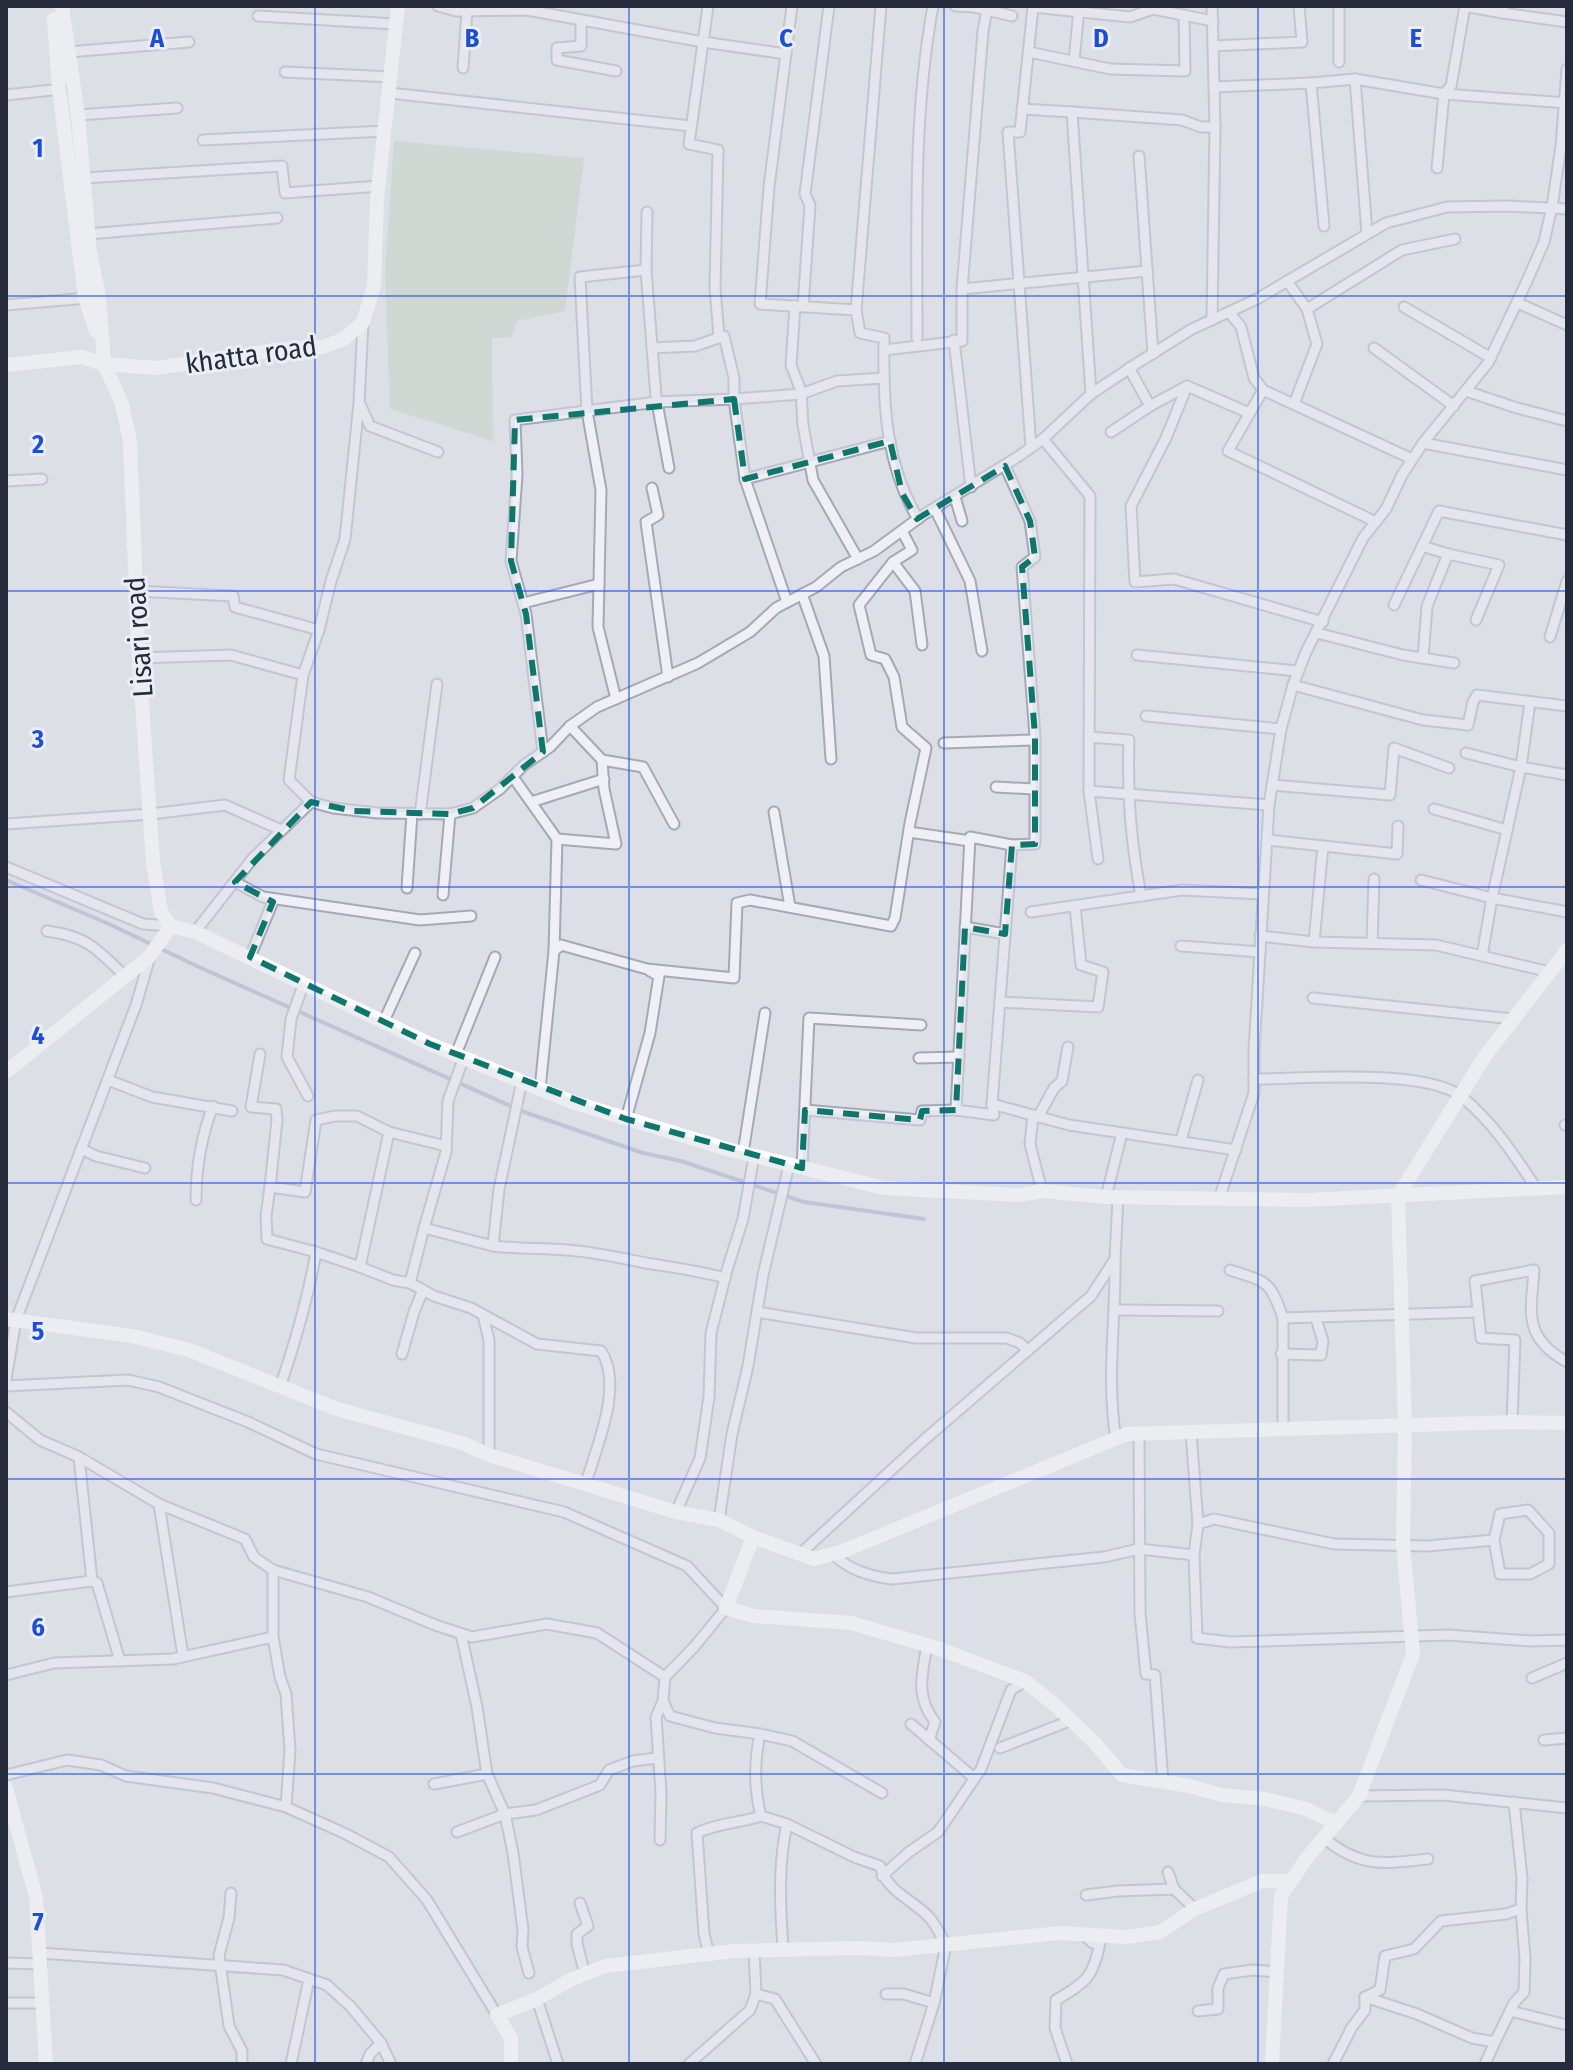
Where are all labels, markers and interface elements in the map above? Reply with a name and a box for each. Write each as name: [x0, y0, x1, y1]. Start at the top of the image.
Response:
text: A: [149, 23, 165, 54]
text: B: [465, 23, 480, 54]
text: C: [779, 23, 793, 54]
text: D: [1093, 23, 1109, 54]
text: E: [1410, 23, 1422, 54]
text: 1: [33, 133, 44, 164]
street label: khatta road: [183, 329, 319, 381]
text: 2: [31, 429, 44, 460]
street label: Lisari road: [118, 576, 160, 698]
text: 3: [31, 724, 44, 755]
text: 4: [31, 1020, 45, 1051]
text: 5: [32, 1316, 45, 1347]
text: 6: [31, 1612, 45, 1643]
text: 7: [32, 1907, 44, 1938]

